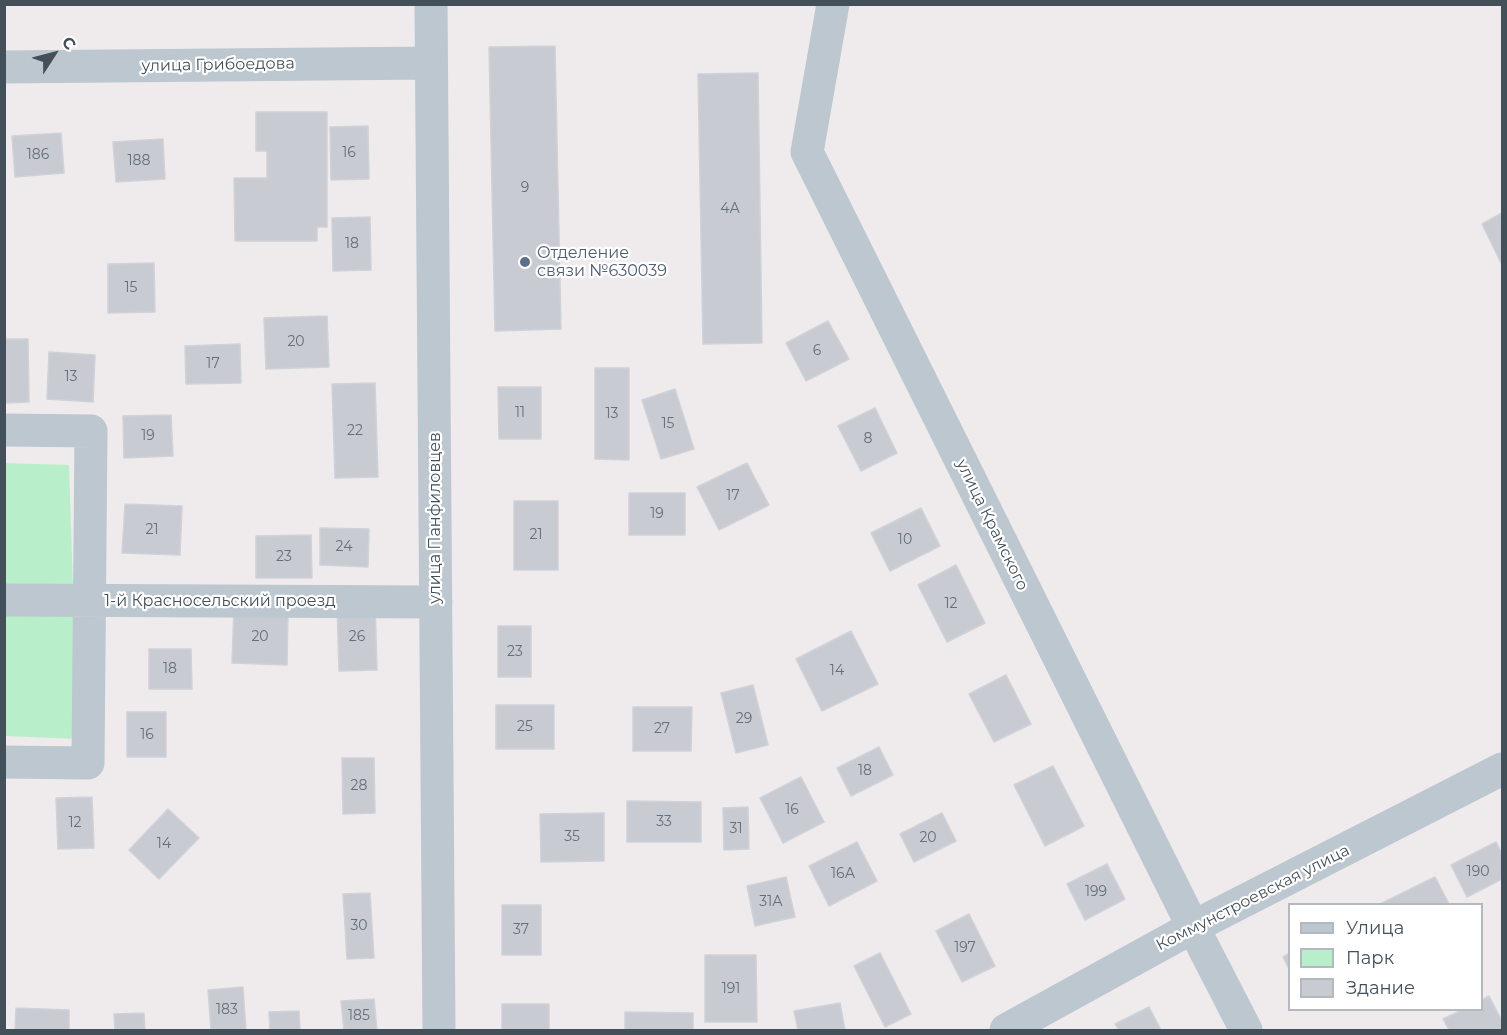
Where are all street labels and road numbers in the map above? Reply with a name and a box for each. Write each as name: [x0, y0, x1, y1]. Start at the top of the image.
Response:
street label: улица Грибоедова: [141, 54, 295, 76]
street label: улица Панфиловцев: [425, 432, 445, 604]
street label: улица Крамского: [952, 456, 1032, 594]
street label: 1-й Красносельский проезд: [104, 591, 336, 611]
street label: Коммунстроевская улица: [1153, 841, 1353, 955]

